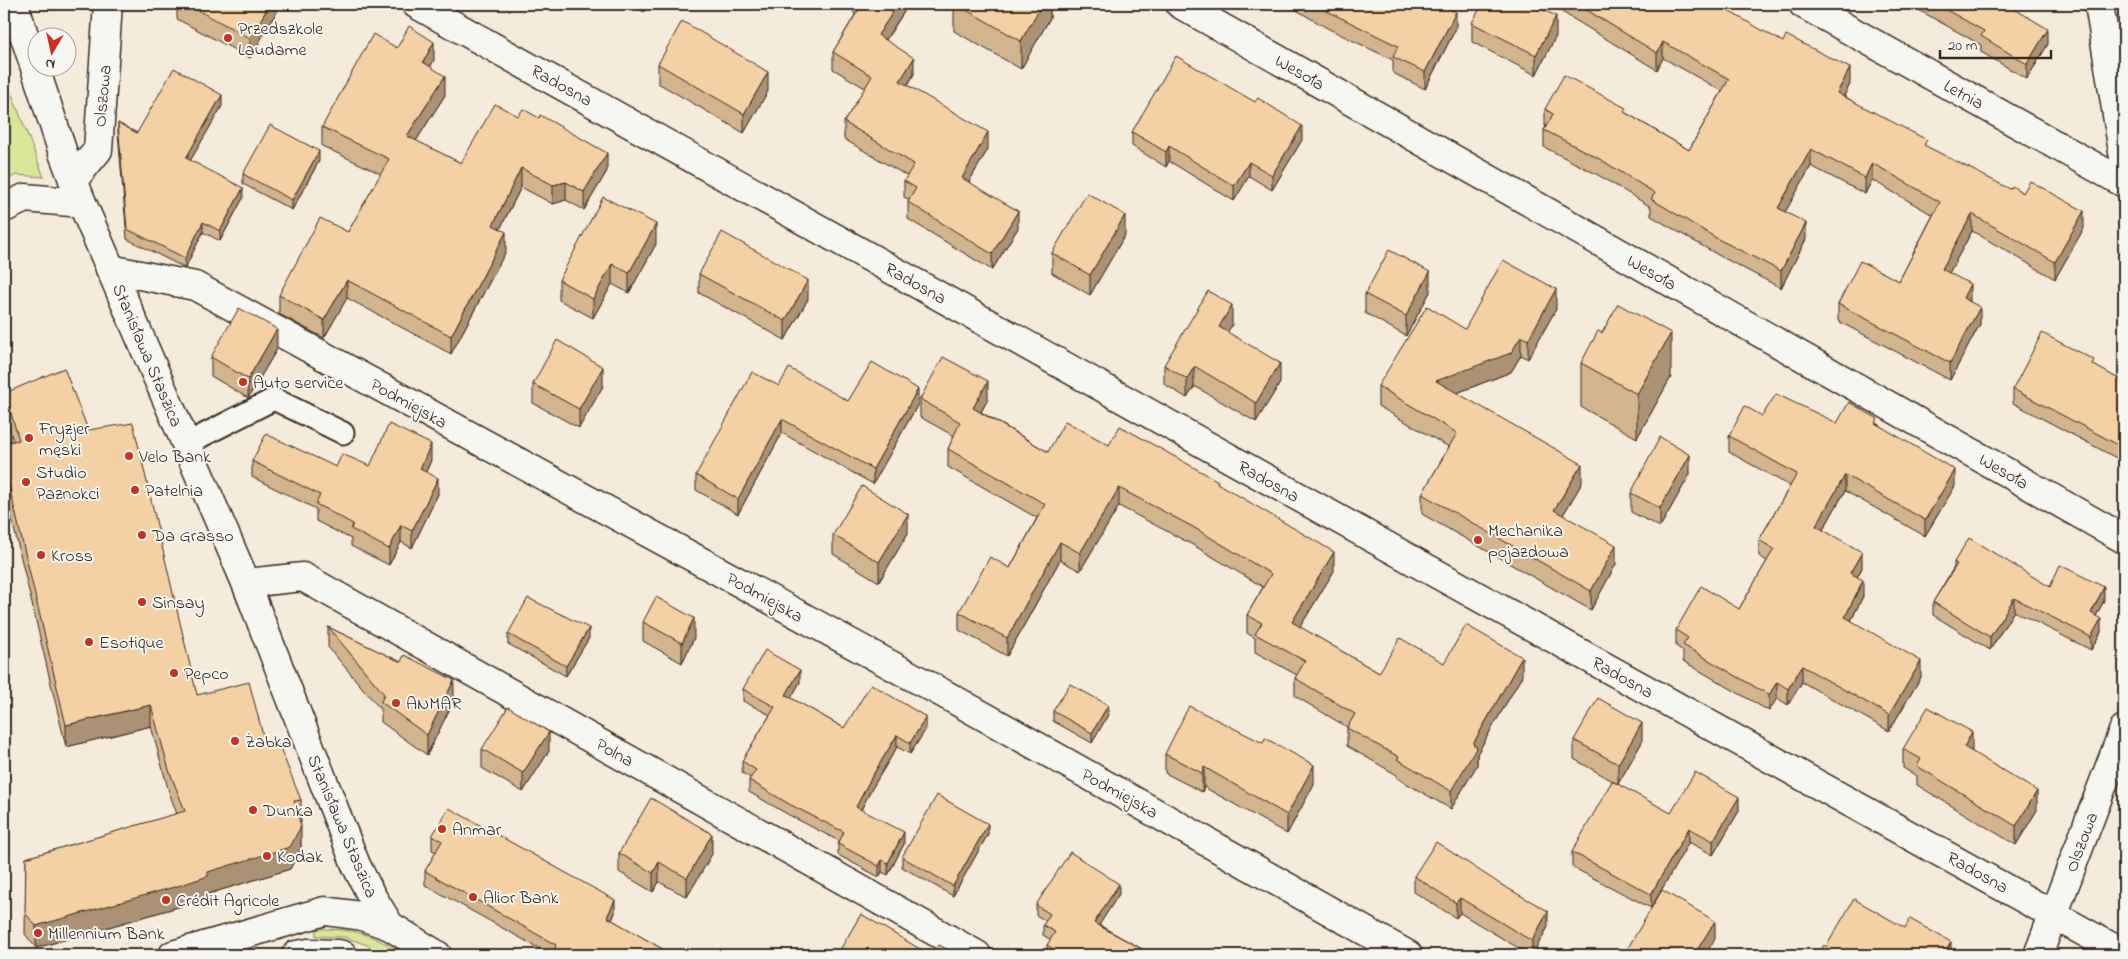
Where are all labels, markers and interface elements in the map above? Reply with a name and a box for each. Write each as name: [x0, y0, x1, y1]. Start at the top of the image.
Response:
place label: Przedszkole Laudame: [238, 17, 324, 64]
north arrow: [28, 28, 78, 78]
scale bar: [1940, 28, 2052, 60]
marker: Przedszkole Laudame: [222, 32, 234, 44]
text: 20 m: [1948, 35, 1978, 57]
street label: Wesoła: [1269, 49, 1329, 98]
text: N: [44, 52, 57, 74]
street label: Radosna: [525, 59, 597, 114]
street label: Olszowa: [88, 64, 120, 128]
street label: Letnia: [1938, 74, 1988, 117]
street label: Wesoła: [1621, 249, 1681, 298]
street label: Radosna: [879, 257, 951, 312]
street label: Stanisława Staszica: [104, 280, 188, 431]
place label: Auto service: [253, 371, 344, 397]
street label: Podmiejska: [365, 373, 451, 437]
marker: Auto service: [237, 376, 249, 388]
place label: Fryzjer męski: [38, 417, 90, 464]
marker: Fryzjer męski: [23, 432, 35, 444]
place label: Velo Bank: [138, 445, 211, 471]
street label: Wesoła: [1973, 448, 2033, 497]
marker: Velo Bank: [123, 450, 135, 462]
street label: Radosna: [1232, 455, 1304, 510]
place label: Studio Paznokci: [36, 461, 99, 508]
marker: Studio Paznokci: [20, 476, 32, 488]
place label: Patelnia: [145, 479, 203, 505]
marker: Patelnia: [129, 484, 141, 496]
place label: Mechanika pojazdowa: [1488, 519, 1569, 566]
place label: Da Grasso: [151, 524, 234, 550]
marker: Da Grasso: [136, 529, 148, 541]
marker: Mechanika pojazdowa: [1472, 534, 1484, 546]
place label: Kross: [51, 544, 93, 570]
marker: Kross: [35, 549, 47, 561]
street label: Podmiejska: [721, 567, 807, 631]
place label: Sinsay: [152, 591, 205, 617]
marker: Sinsay: [136, 596, 148, 608]
place label: Esotique: [99, 631, 164, 657]
marker: Esotique: [83, 636, 95, 648]
street label: Radosna: [1586, 651, 1658, 706]
place label: Pepco: [184, 662, 229, 688]
marker: Pepco: [168, 667, 180, 679]
place label: ANMAR: [406, 692, 461, 718]
marker: ANMAR: [390, 697, 402, 709]
place label: Żabka: [245, 730, 292, 756]
street label: Polna: [590, 733, 638, 775]
marker: Żabka: [229, 735, 241, 747]
street label: Stanisława Staszica: [299, 751, 383, 902]
street label: Podmiejska: [1076, 763, 1162, 827]
place label: Dunka: [262, 799, 313, 825]
marker: Dunka: [247, 804, 259, 816]
street label: Olszowa: [2060, 809, 2106, 877]
place label: Anmar: [452, 818, 502, 844]
marker: Anmar: [436, 823, 448, 835]
place label: Kodak: [277, 845, 323, 871]
street label: Radosna: [1941, 846, 2013, 901]
marker: Kodak: [261, 850, 273, 862]
place label: Alior Bank: [483, 886, 558, 912]
place label: Crédit Agricole: [176, 889, 280, 916]
marker: Alior Bank: [467, 891, 479, 903]
marker: Crédit Agricole: [160, 894, 172, 906]
place label: Millennium Bank: [48, 922, 165, 948]
marker: Millennium Bank: [32, 927, 44, 939]

